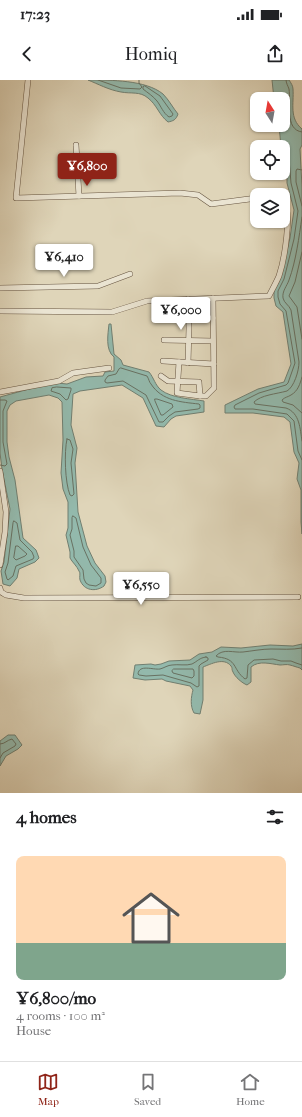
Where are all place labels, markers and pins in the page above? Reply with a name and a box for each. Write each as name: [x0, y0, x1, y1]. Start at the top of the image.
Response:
pin: ¥6,800: [54, 153, 120, 187]
pin: ¥6,410: [31, 244, 97, 278]
pin: ¥6,000: [148, 297, 214, 331]
pin: ¥6,550: [108, 572, 174, 606]

